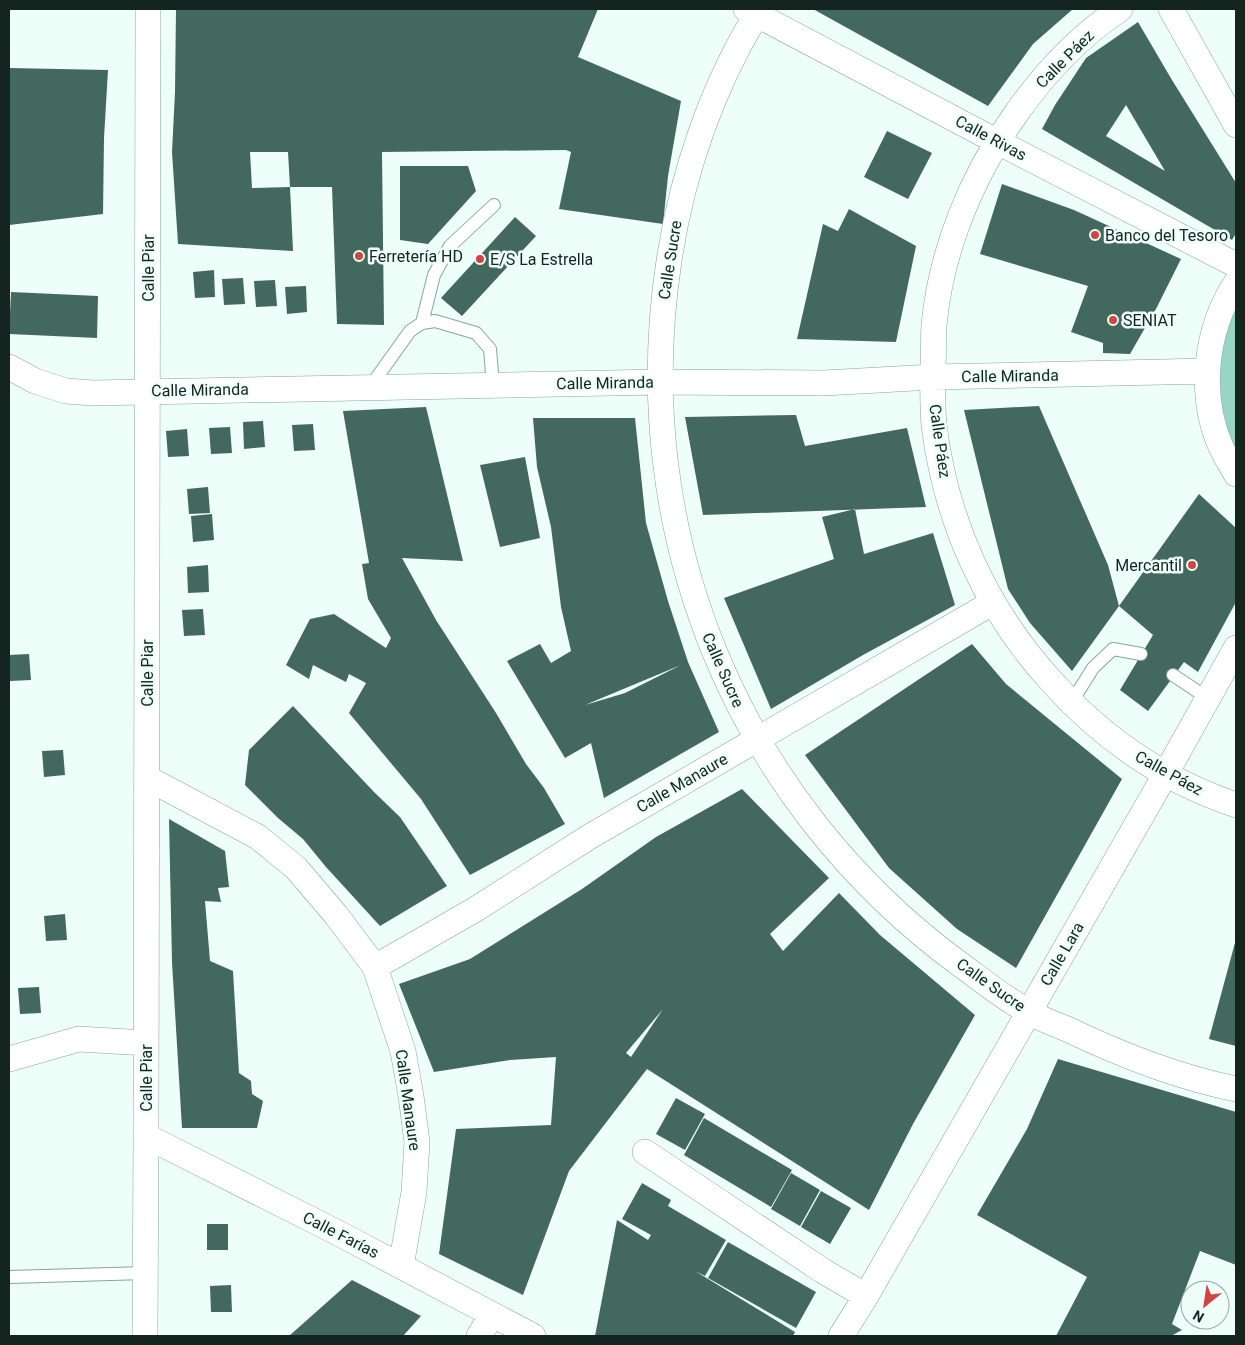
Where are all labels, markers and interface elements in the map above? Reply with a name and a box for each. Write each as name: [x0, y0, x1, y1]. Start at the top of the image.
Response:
street label: Calle Páez: [1032, 26, 1098, 92]
street label: Calle Rivas: [952, 111, 1030, 165]
street label: Calle Sucre: [654, 219, 686, 301]
place label: Banco del Tesoro: [1105, 226, 1228, 245]
marker: Banco del Tesoro: [1089, 229, 1101, 241]
street label: Calle Piar: [139, 234, 158, 302]
place label: Ferretería HD: [369, 247, 463, 266]
marker: Ferretería HD: [353, 250, 365, 262]
place label: E/S La Estrella: [490, 250, 593, 269]
marker: E/S La Estrella: [474, 253, 486, 265]
place label: SENIAT: [1123, 311, 1177, 330]
marker: SENIAT: [1107, 314, 1119, 326]
street label: Calle Miranda: [961, 366, 1059, 386]
street label: Calle Miranda: [556, 373, 654, 393]
street label: Calle Miranda: [151, 380, 249, 400]
street label: Calle Páez: [925, 403, 955, 479]
place label: Mercantil: [1115, 556, 1182, 575]
marker: Mercantil: [1186, 559, 1198, 571]
street label: Calle Sucre: [698, 630, 748, 710]
street label: Calle Piar: [138, 639, 157, 707]
street label: Calle Páez: [1132, 747, 1206, 799]
street label: Calle Manaure: [633, 749, 731, 817]
street label: Calle Lara: [1036, 919, 1088, 989]
street label: Calle Sucre: [953, 954, 1029, 1016]
street label: Calle Piar: [137, 1044, 156, 1112]
street label: Calle Manaure: [391, 1048, 425, 1152]
street label: Calle Farías: [300, 1208, 382, 1262]
north arrow: [1180, 1280, 1230, 1330]
text: N: [1190, 1307, 1207, 1326]

